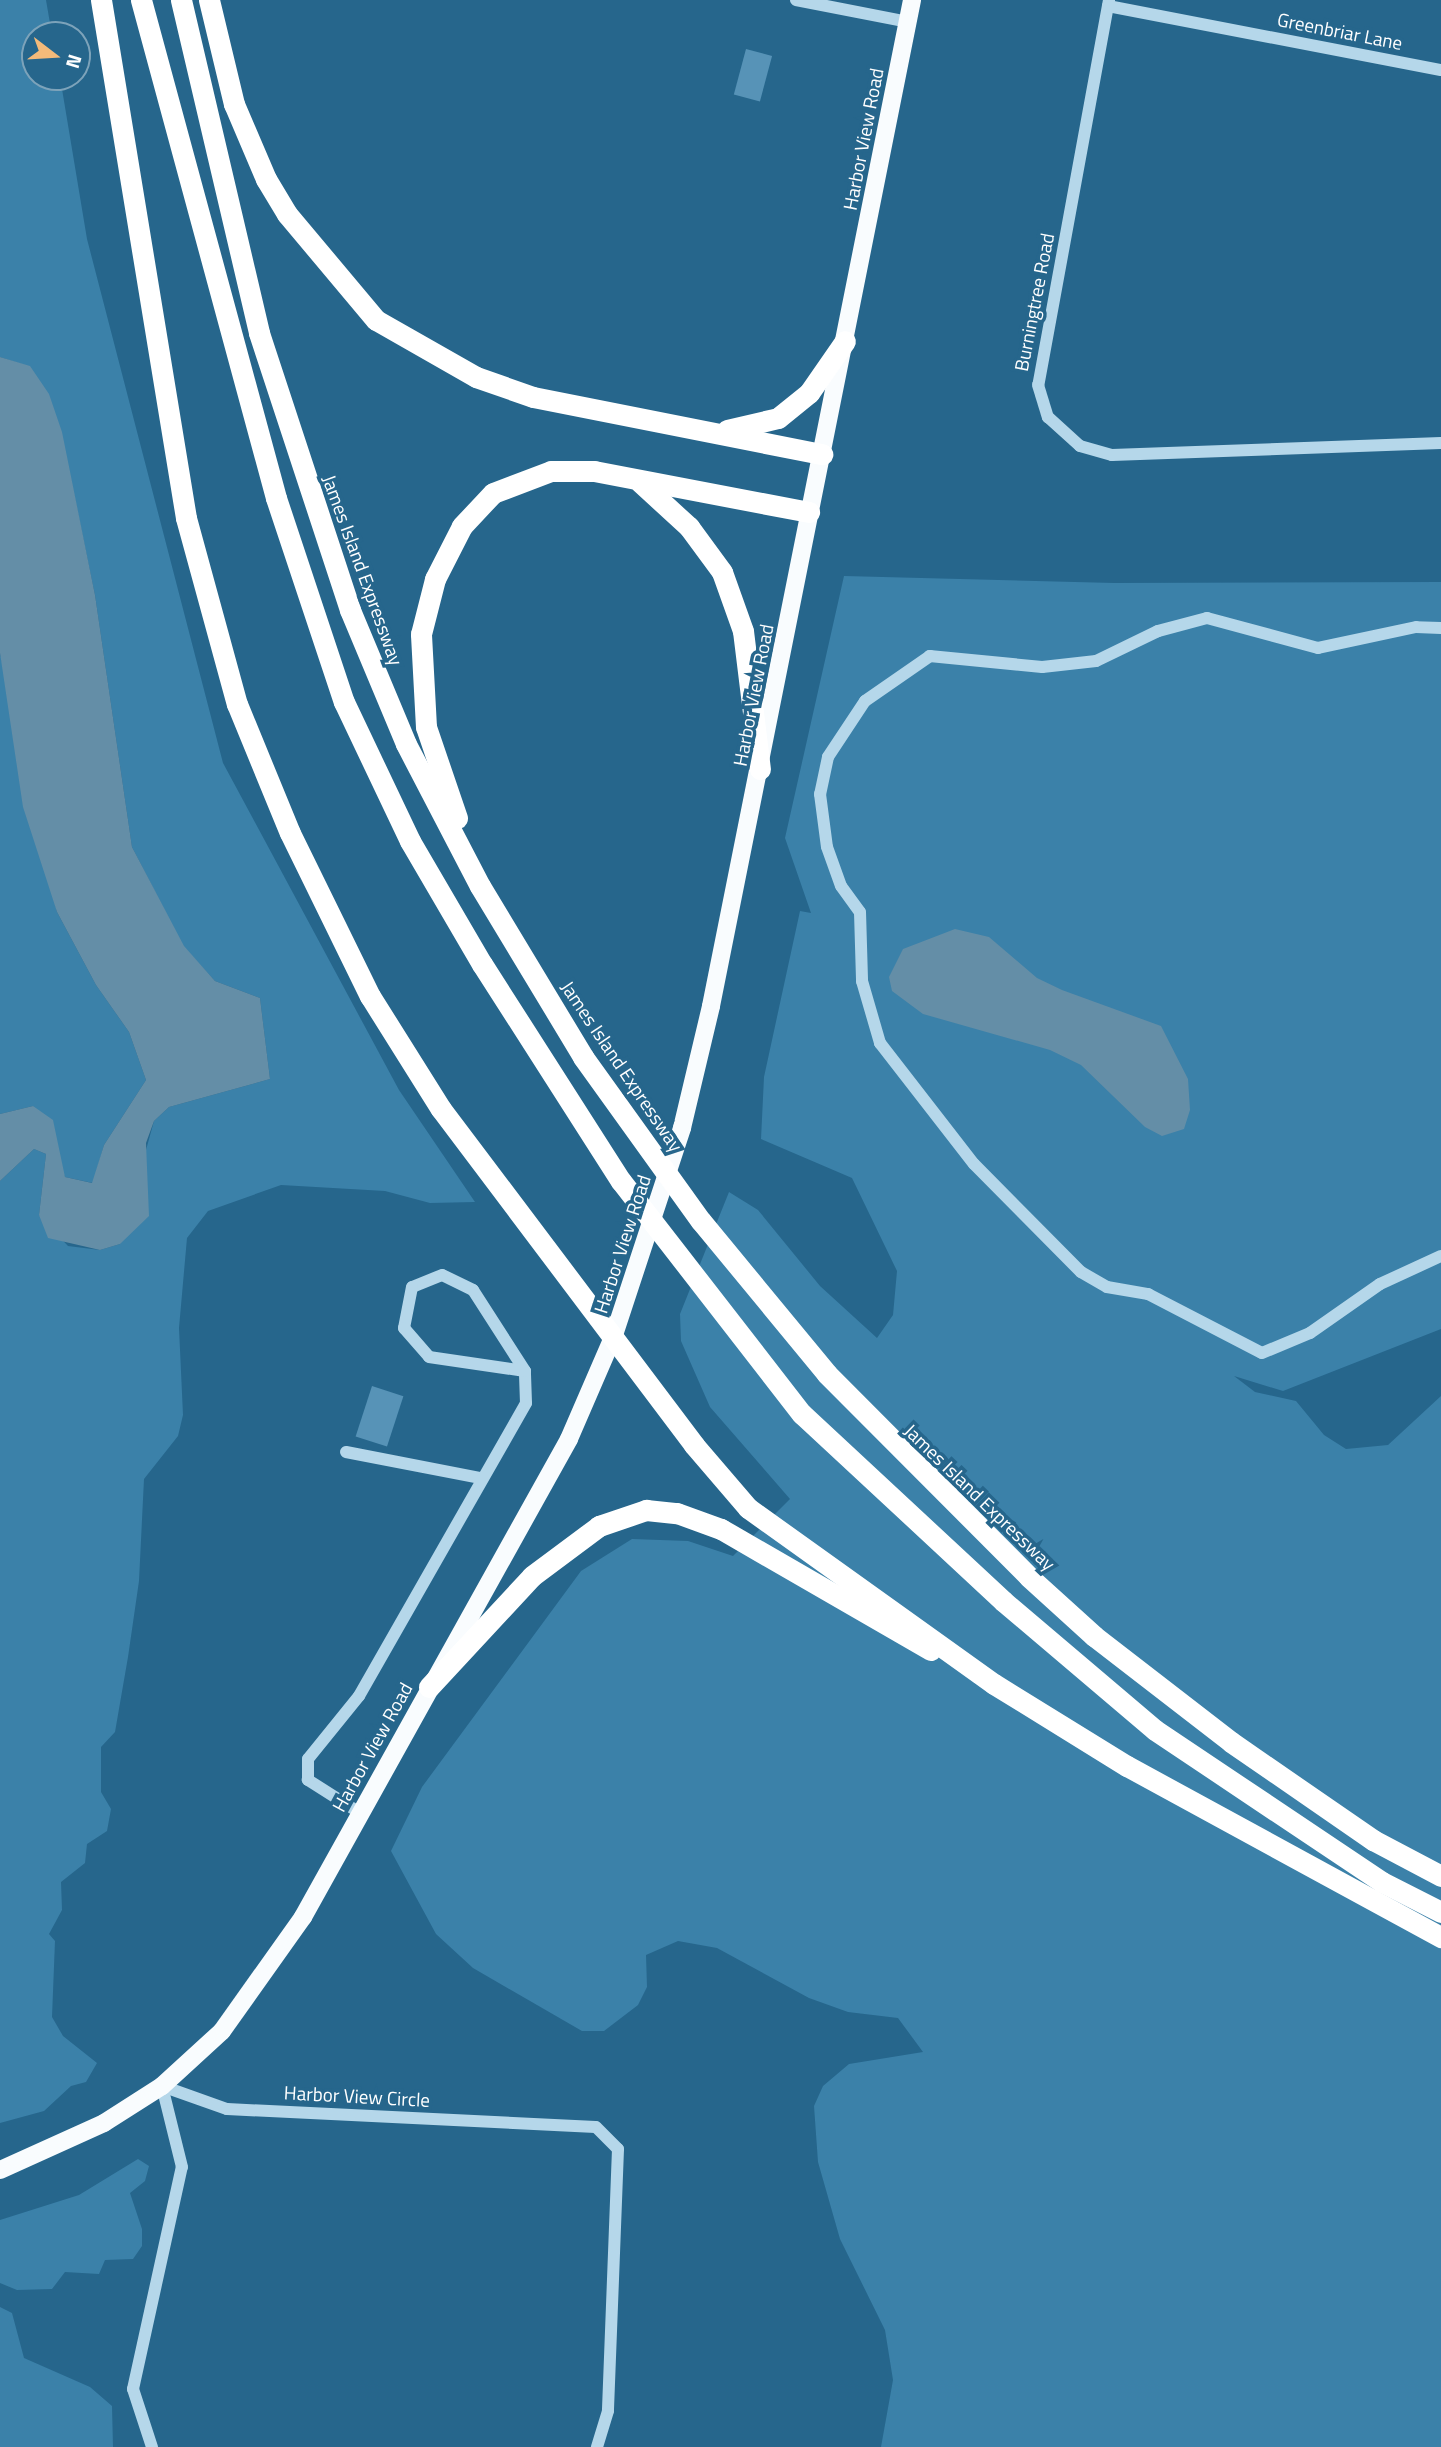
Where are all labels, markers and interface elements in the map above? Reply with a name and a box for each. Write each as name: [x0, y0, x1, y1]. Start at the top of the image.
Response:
street label: Greenbriar Lane: [1276, 8, 1404, 54]
north arrow: [21, 21, 91, 91]
text: N: [59, 51, 90, 72]
street label: Harbor View Road: [838, 66, 888, 212]
street label: Burningtree Road: [1009, 231, 1059, 373]
street label: James Island Expressway: [318, 472, 408, 668]
street label: Harbor View Road: [728, 622, 778, 768]
street label: James Island Expressway: [556, 976, 688, 1156]
street label: Harbor View Road: [589, 1172, 655, 1316]
street label: James Island Expressway: [900, 1419, 1060, 1575]
street label: Harbor View Road: [327, 1678, 417, 1816]
street label: Harbor View Circle: [283, 2081, 431, 2111]

